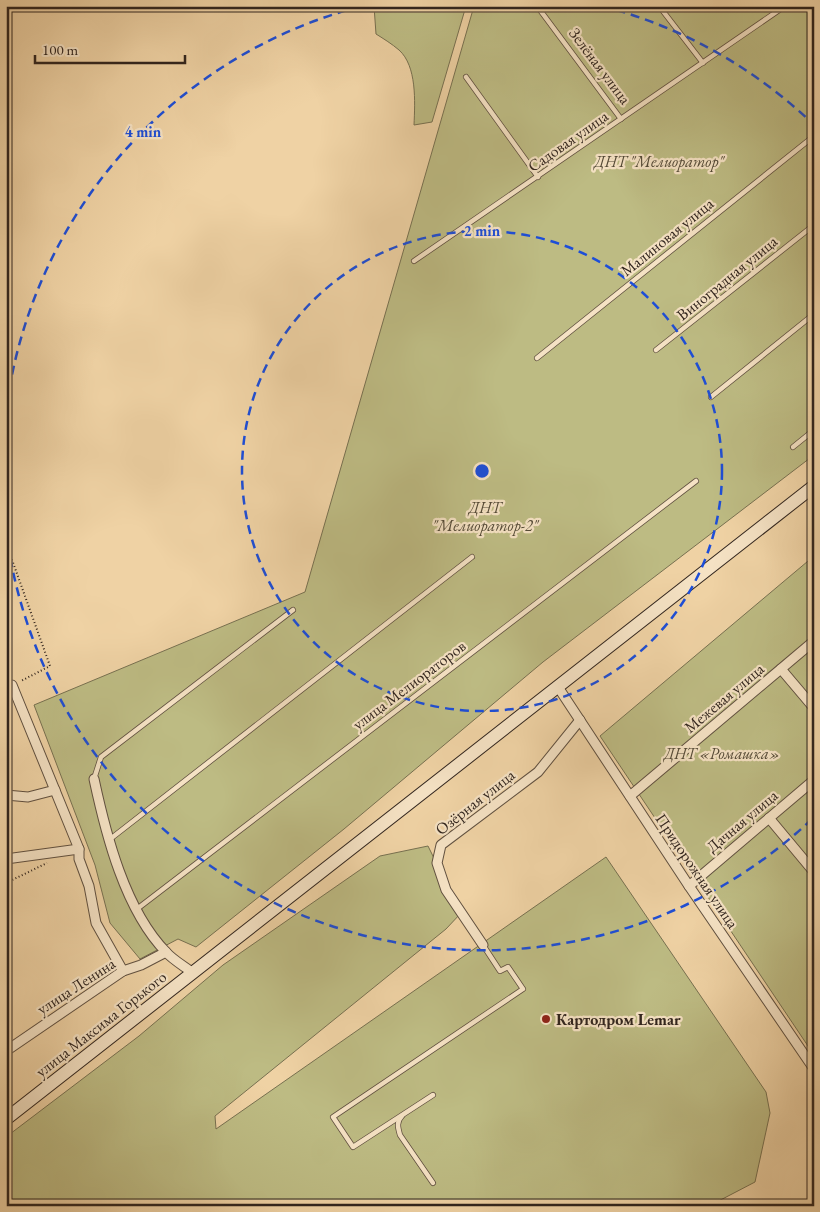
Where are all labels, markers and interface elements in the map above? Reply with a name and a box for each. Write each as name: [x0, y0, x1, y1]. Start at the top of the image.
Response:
street label: Зелёная улица: [564, 23, 636, 109]
scale bar: [35, 32, 185, 64]
text: 100 m: [42, 40, 79, 59]
street label: Садовая улица: [524, 105, 613, 177]
text: 4 min: [125, 122, 162, 141]
park label: ДНТ "Мелиоратор": [592, 151, 725, 172]
street label: Малиновая улица: [616, 193, 718, 281]
text: 2 min: [464, 221, 501, 240]
street label: Виноградная улица: [672, 230, 782, 325]
centre of rings: [473, 462, 491, 480]
park label: ДНТ "Мелиоратор-2": [432, 497, 540, 536]
street label: улица Мелиораторов: [348, 635, 470, 735]
street label: Межевая улица: [680, 658, 769, 738]
park label: ДНТ «Ромашка»: [662, 743, 780, 764]
street label: Озёрная улица: [431, 764, 519, 840]
street label: Дачная улица: [702, 785, 783, 857]
street label: Придорожная улица: [651, 809, 744, 933]
street label: улица Ленина: [33, 952, 120, 1019]
street label: улица Максима Горького: [31, 966, 171, 1082]
place label: Картодром Lemar: [556, 1009, 681, 1030]
marker: Картодром Lemar: [540, 1013, 552, 1025]

